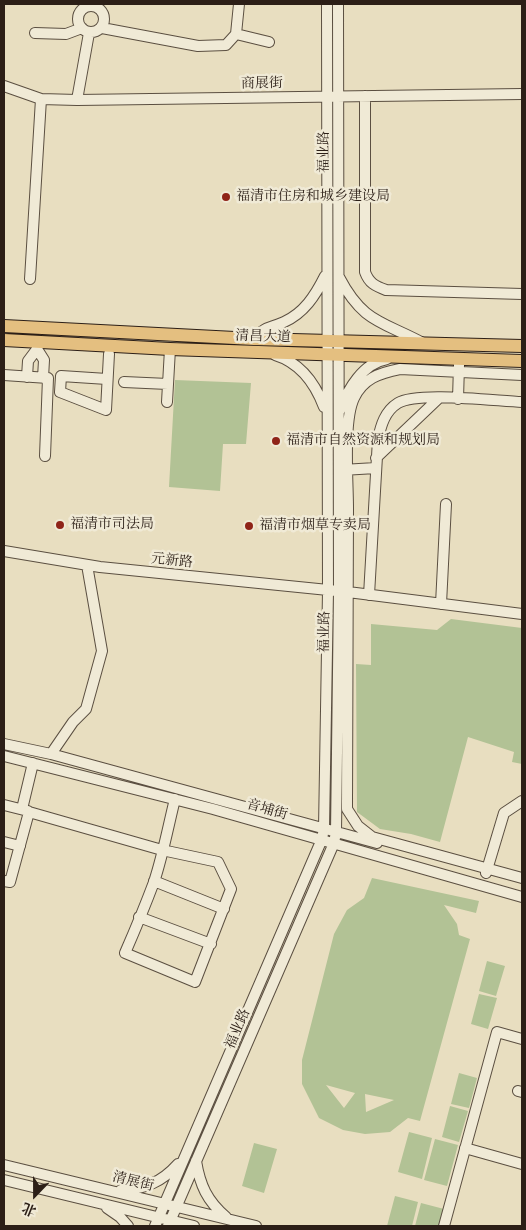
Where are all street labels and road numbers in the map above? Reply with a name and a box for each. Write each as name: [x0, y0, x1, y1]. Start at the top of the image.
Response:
street label: 商展街: [241, 75, 283, 93]
street label: 福业路: [317, 131, 333, 173]
street label: 清昌大道: [235, 328, 291, 346]
street label: 元新路: [150, 550, 194, 572]
street label: 福业路: [316, 611, 334, 653]
street label: 音埔街: [244, 796, 290, 824]
street label: 福业路: [222, 1006, 254, 1052]
street label: 清展街: [111, 1169, 155, 1195]

